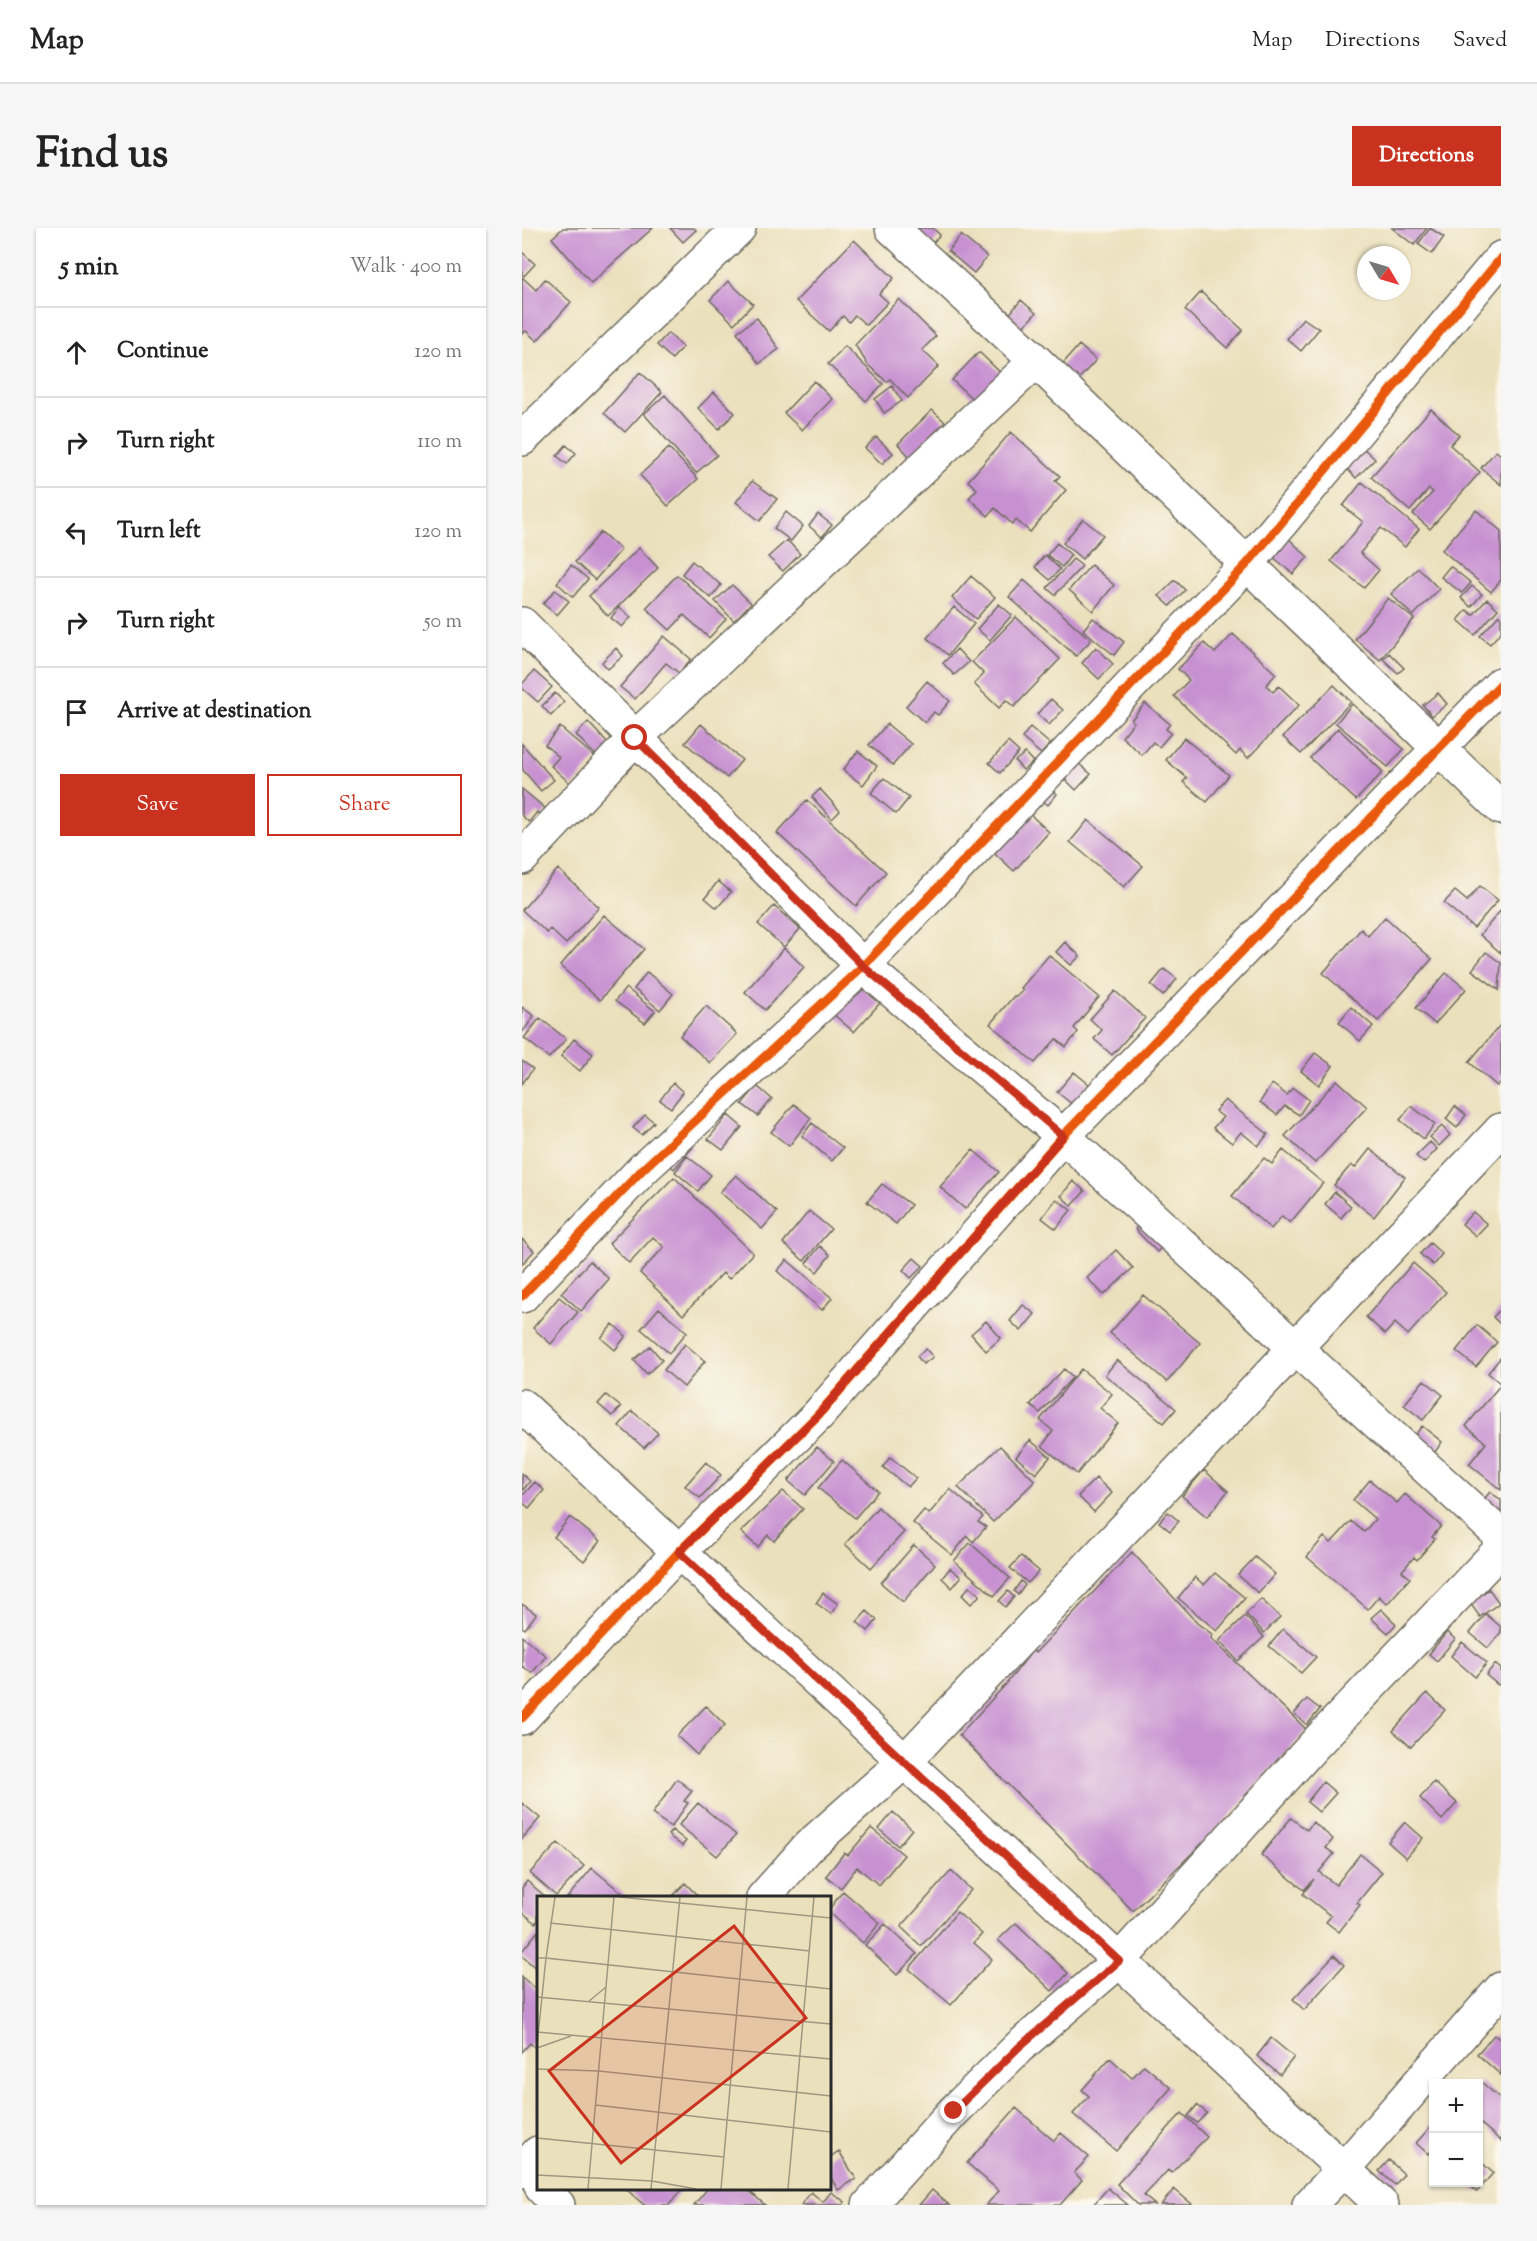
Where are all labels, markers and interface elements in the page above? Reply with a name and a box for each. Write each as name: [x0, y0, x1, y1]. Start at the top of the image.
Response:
text: Map: [30, 21, 84, 61]
text: Map: [1252, 26, 1292, 56]
text: Directions: [1325, 26, 1420, 56]
text: Saved: [1453, 26, 1507, 56]
text: Find us: [36, 126, 168, 186]
button: Directions: [1352, 126, 1501, 186]
north arrow: [1357, 246, 1411, 300]
text: 5 min: [60, 249, 119, 286]
text: Walk · 400 m: [350, 253, 462, 282]
icon: ahead: [60, 336, 93, 369]
text: Continue: [117, 336, 208, 368]
text: 120 m: [414, 338, 462, 367]
icon: right: [60, 426, 93, 459]
text: Turn right: [117, 426, 214, 458]
text: 110 m: [417, 428, 462, 457]
icon: left: [60, 516, 93, 549]
text: Turn left: [117, 516, 200, 548]
text: 120 m: [414, 518, 462, 547]
icon: right: [60, 606, 93, 639]
text: Turn right: [117, 606, 214, 638]
text: 50 m: [424, 608, 462, 637]
icon: arrive: [60, 696, 93, 729]
text: Arrive at destination: [117, 696, 312, 728]
route start: [621, 724, 647, 750]
button: Save: [60, 774, 255, 836]
button: Share: [267, 774, 462, 836]
inset map: [537, 1896, 831, 2190]
map controls: [1429, 2079, 1483, 2187]
button: +: [1429, 2079, 1483, 2133]
route end: [940, 2097, 966, 2123]
button: −: [1429, 2133, 1483, 2187]

